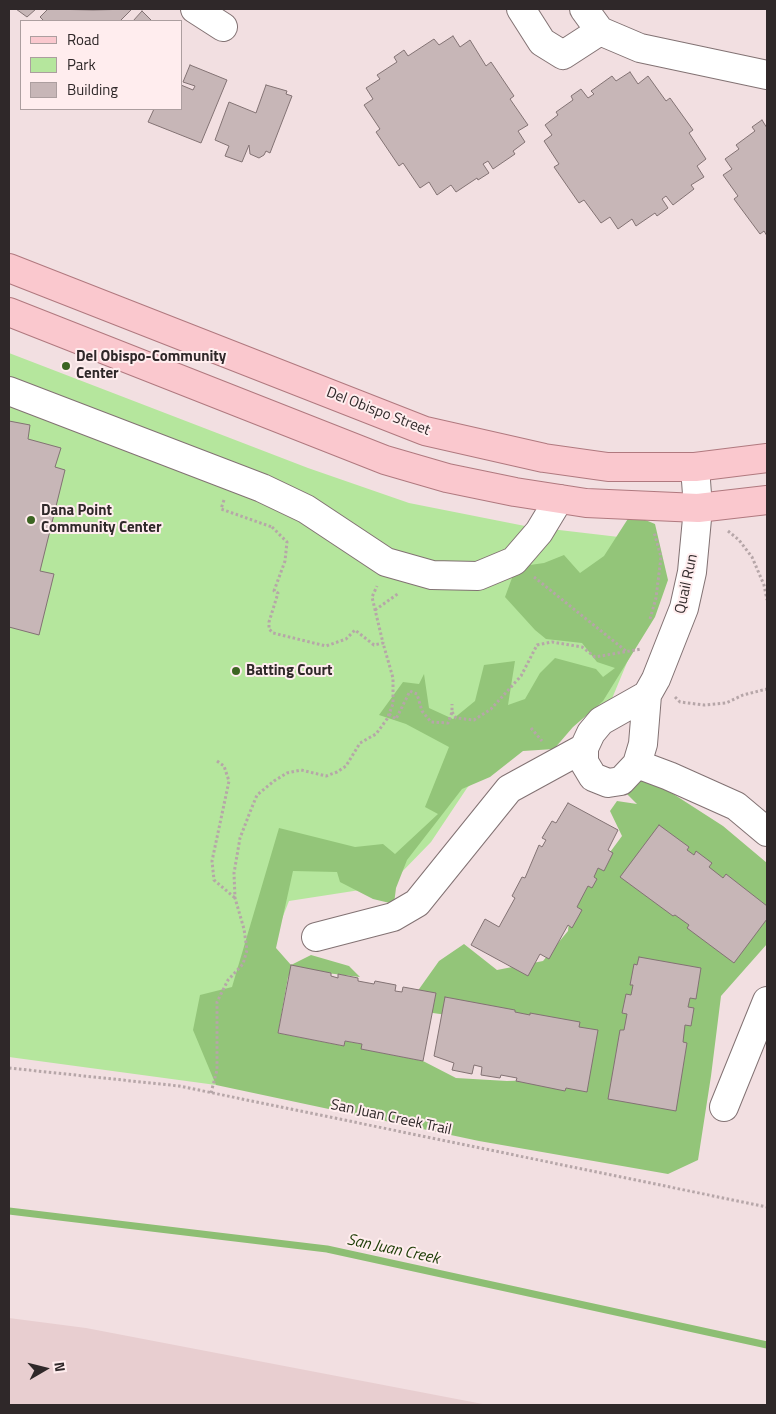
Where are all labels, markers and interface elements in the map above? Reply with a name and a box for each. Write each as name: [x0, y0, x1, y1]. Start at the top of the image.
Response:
legend: [20, 20, 182, 110]
text: Road: [67, 28, 99, 51]
text: Park: [67, 53, 96, 76]
text: Building: [67, 78, 118, 101]
place label: Del Obispo-Community Center: [76, 348, 226, 383]
marker: Del Obispo-Community Center: [60, 360, 72, 372]
street label: Del Obispo Street: [323, 384, 433, 440]
place label: Dana Point Community Center: [41, 502, 162, 537]
marker: Dana Point Community Center: [25, 514, 37, 526]
street label: Quail Run: [672, 552, 702, 616]
place label: Batting Court: [246, 662, 333, 680]
marker: Batting Court: [230, 665, 242, 677]
street label: San Juan Creek Trail: [329, 1096, 453, 1140]
water label: San Juan Creek: [345, 1231, 441, 1269]
north arrow: [20, 1344, 70, 1394]
text: N: [49, 1361, 71, 1373]

